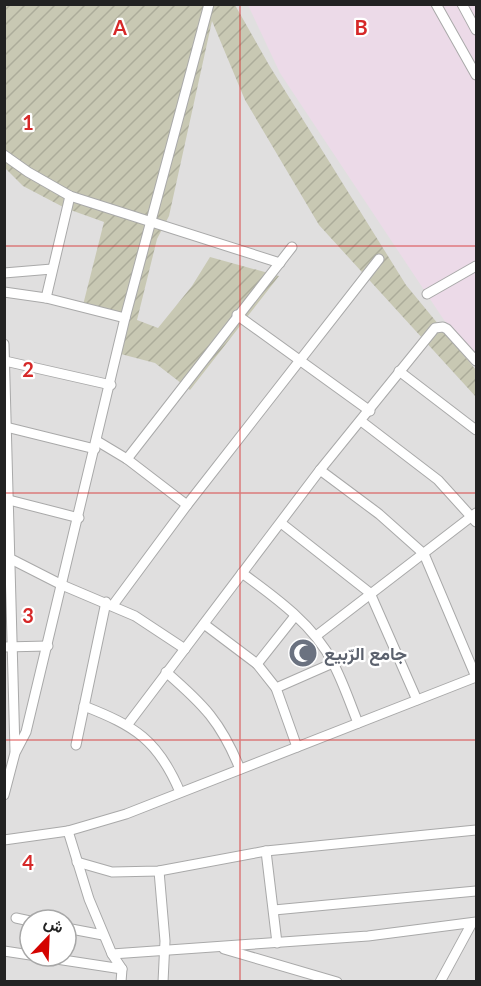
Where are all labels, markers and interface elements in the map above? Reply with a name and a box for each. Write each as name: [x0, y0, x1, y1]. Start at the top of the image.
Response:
text: A: [112, 15, 127, 39]
text: B: [354, 15, 368, 39]
text: 1: [22, 110, 34, 134]
text: 2: [22, 357, 34, 381]
text: 3: [22, 603, 34, 627]
mosque icon: جامع الرّبيع: [287, 637, 319, 669]
place label: جامع الرّبيع: [324, 642, 407, 666]
text: 4: [22, 850, 34, 874]
north arrow: [18, 908, 78, 968]
text: ش: [41, 911, 67, 937]

